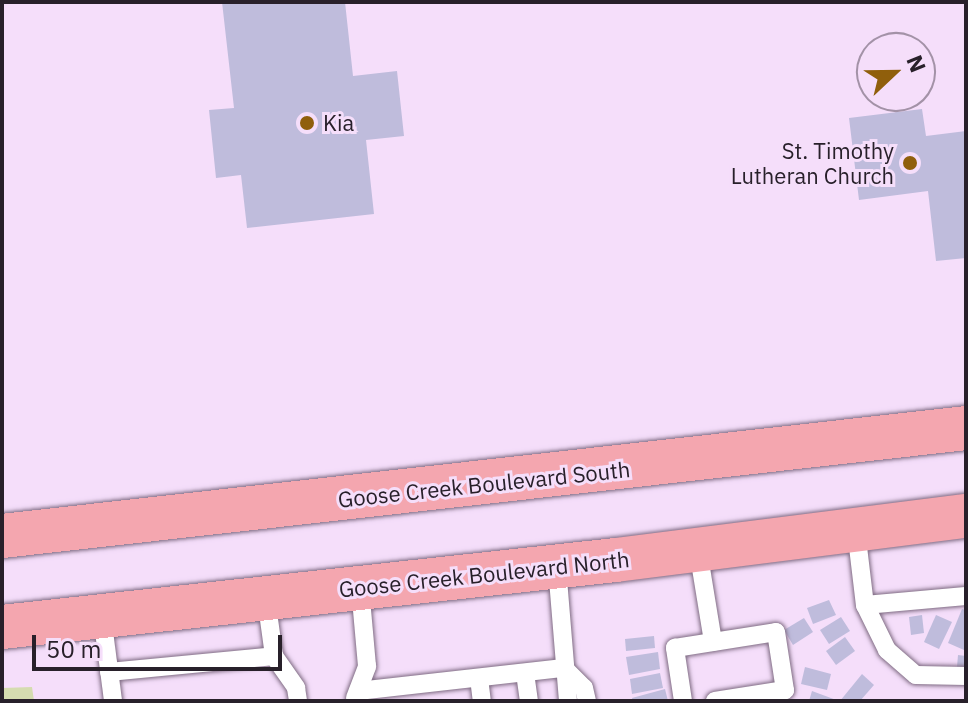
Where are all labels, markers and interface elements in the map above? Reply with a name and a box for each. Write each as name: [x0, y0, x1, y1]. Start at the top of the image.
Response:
north arrow: [856, 32, 936, 112]
text: N: [900, 51, 933, 76]
place label: Kia: [323, 110, 354, 136]
marker: Kia: [298, 114, 316, 132]
place label: St. Timothy Lutheran Church: [731, 137, 894, 188]
marker: St. Timothy Lutheran Church: [901, 154, 919, 172]
street label: Goose Creek Boulevard South: [337, 456, 631, 512]
street label: Goose Creek Boulevard North: [337, 546, 631, 602]
scale bar: [36, 619, 286, 669]
text: 50 m: [46, 633, 101, 665]

